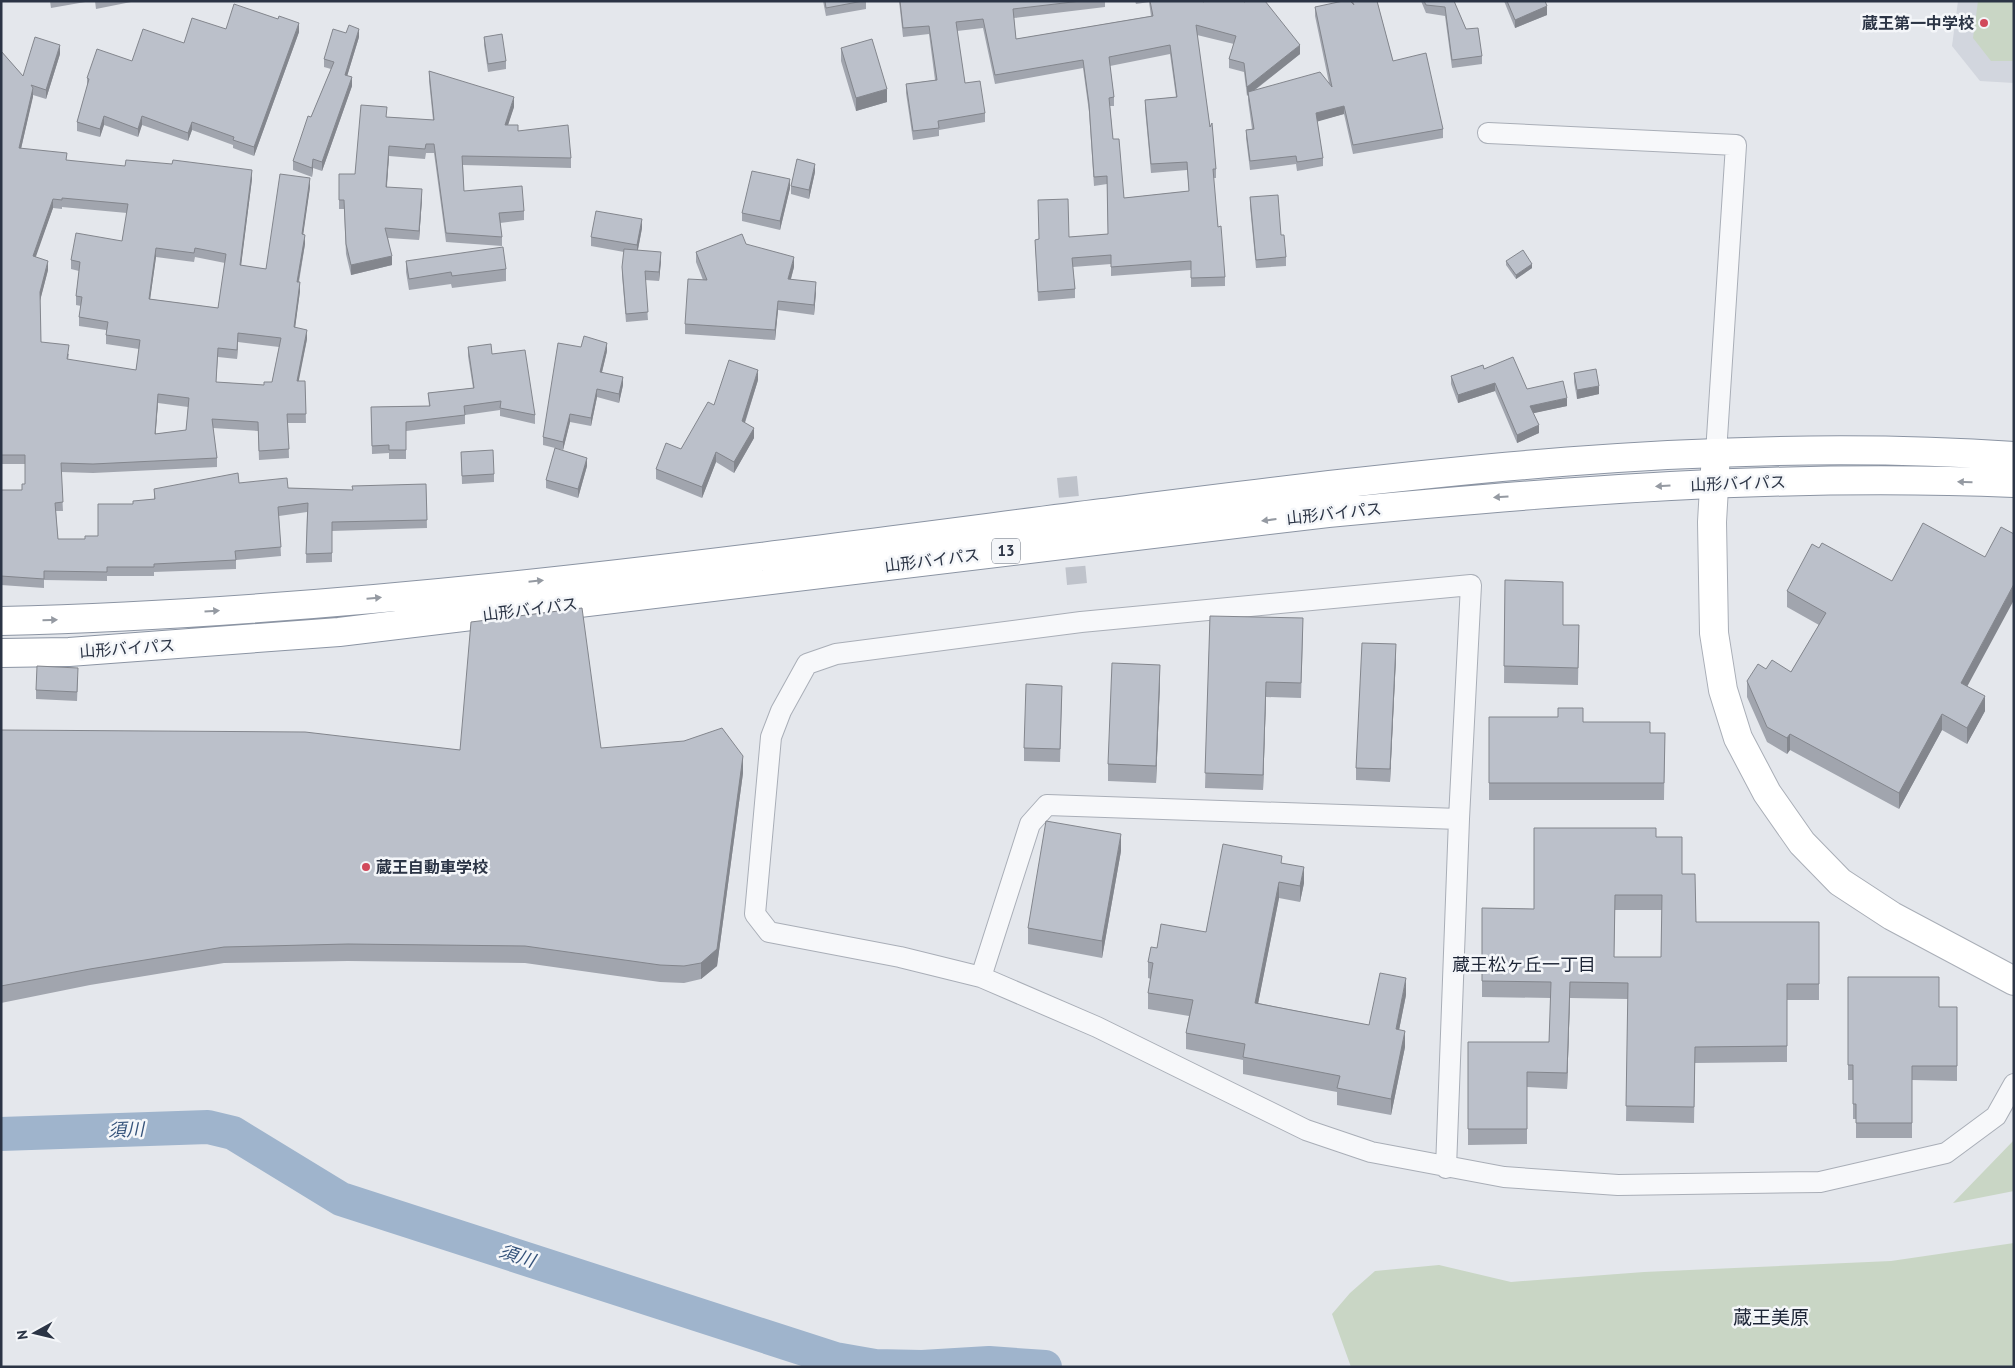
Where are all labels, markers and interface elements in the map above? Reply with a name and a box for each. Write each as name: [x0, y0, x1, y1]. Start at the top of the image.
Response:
place label: 蔵王第一中学校: [1862, 13, 1974, 33]
marker: 蔵王第一中学校: [1978, 17, 1990, 29]
street label: 山形バイパス: [1690, 471, 1786, 495]
one-way arrow: [1957, 477, 1973, 485]
one-way arrow: [1654, 482, 1670, 490]
one-way arrow: [1492, 493, 1508, 501]
street label: 山形バイパス: [1285, 498, 1383, 528]
one-way arrow: [1261, 516, 1277, 524]
road number: 13: [992, 538, 1020, 564]
street label: 山形バイパス: [883, 544, 981, 576]
one-way arrow: [528, 577, 544, 585]
street label: 山形バイパス: [481, 593, 579, 625]
one-way arrow: [366, 594, 382, 602]
one-way arrow: [205, 607, 221, 615]
one-way arrow: [42, 616, 58, 624]
street label: 山形バイパス: [79, 635, 175, 661]
place label: 蔵王自動車学校: [376, 857, 488, 877]
marker: 蔵王自動車学校: [360, 861, 372, 873]
district label: 蔵王松ヶ丘一丁目: [1452, 953, 1596, 976]
water label: 須川: [108, 1117, 146, 1142]
water label: 須川: [496, 1239, 540, 1273]
district label: 蔵王美原: [1733, 1305, 1809, 1329]
north arrow: [10, 1308, 60, 1358]
text: N: [13, 1329, 32, 1341]

